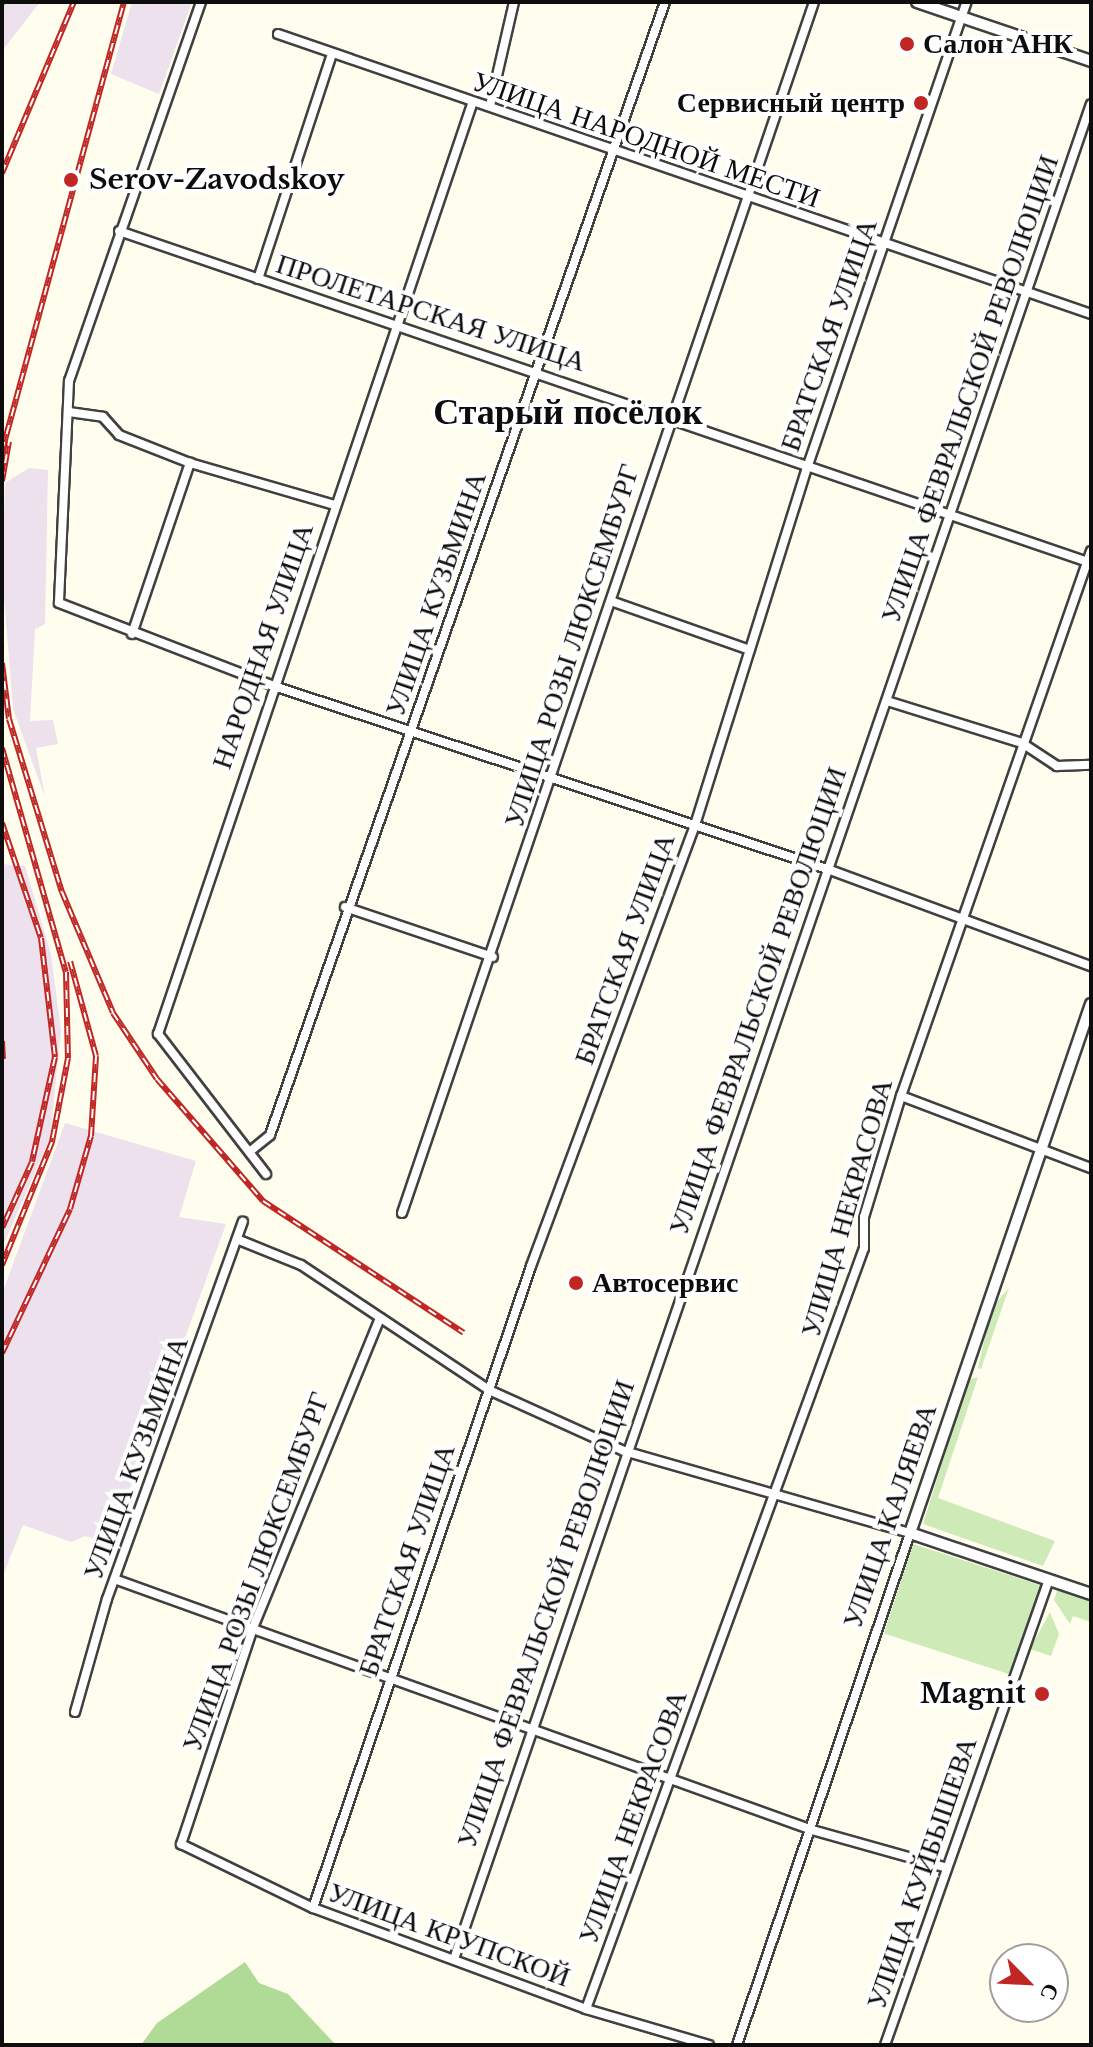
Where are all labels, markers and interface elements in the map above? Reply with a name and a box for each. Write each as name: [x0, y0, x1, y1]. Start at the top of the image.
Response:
place label: Салон АНК: [923, 27, 1073, 61]
marker: Салон АНК: [898, 35, 916, 53]
street label: УЛИЦА НАРОДНОЙ МЕСТИ: [468, 65, 824, 215]
place label: Сервисный центр: [677, 86, 905, 120]
marker: Сервисный центр: [912, 94, 930, 112]
street label: УЛИЦА ФЕВРАЛЬСКОЙ РЕВОЛЮЦИИ: [874, 151, 1066, 627]
place label: Serov-Zavodskoy: [89, 163, 344, 197]
marker: Serov-Zavodskoy: [60, 169, 82, 191]
street label: БРАТСКАЯ УЛИЦА: [773, 214, 885, 456]
street label: ПРОЛЕТАРСКАЯ УЛИЦА: [272, 247, 590, 379]
district label: Старый посёлок: [433, 390, 703, 434]
street label: УЛИЦА РОЗЫ ЛЮКСЕМБУРГ: [497, 460, 647, 832]
street label: УЛИЦА КУЗЬМИНА: [378, 467, 494, 721]
street label: НАРОДНАЯ УЛИЦА: [205, 519, 321, 773]
street label: УЛИЦА ФЕВРАЛЬСКОЙ РЕВОЛЮЦИИ: [662, 763, 854, 1239]
street label: БРАТСКАЯ УЛИЦА: [568, 829, 682, 1069]
street label: УЛИЦА НЕКРАСОВА: [794, 1075, 900, 1341]
place label: Автосервис: [592, 1266, 738, 1300]
marker: Автосервис: [567, 1274, 585, 1292]
street label: УЛИЦА КУЗЬМИНА: [76, 1332, 196, 1584]
street label: УЛИЦА ФЕВРАЛЬСКОЙ РЕВОЛЮЦИИ: [450, 1376, 642, 1852]
street label: УЛИЦА РОЗЫ ЛЮКСЕМБУРГ: [175, 1388, 337, 1756]
street label: УЛИЦА КАЛЯЕВА: [836, 1399, 944, 1633]
street label: БРАТСКАЯ УЛИЦА: [351, 1439, 463, 1681]
place label: Magnit: [920, 1677, 1026, 1711]
marker: Magnit: [1033, 1685, 1051, 1703]
street label: УЛИЦА НЕКРАСОВА: [572, 1686, 694, 1948]
street label: УЛИЦА КУЙБЫШЕВА: [860, 1733, 984, 2013]
street label: УЛИЦА КРУПСКОЙ: [323, 1876, 575, 1994]
north arrow: [989, 1943, 1069, 2023]
text: С: [1034, 1979, 1065, 2005]

